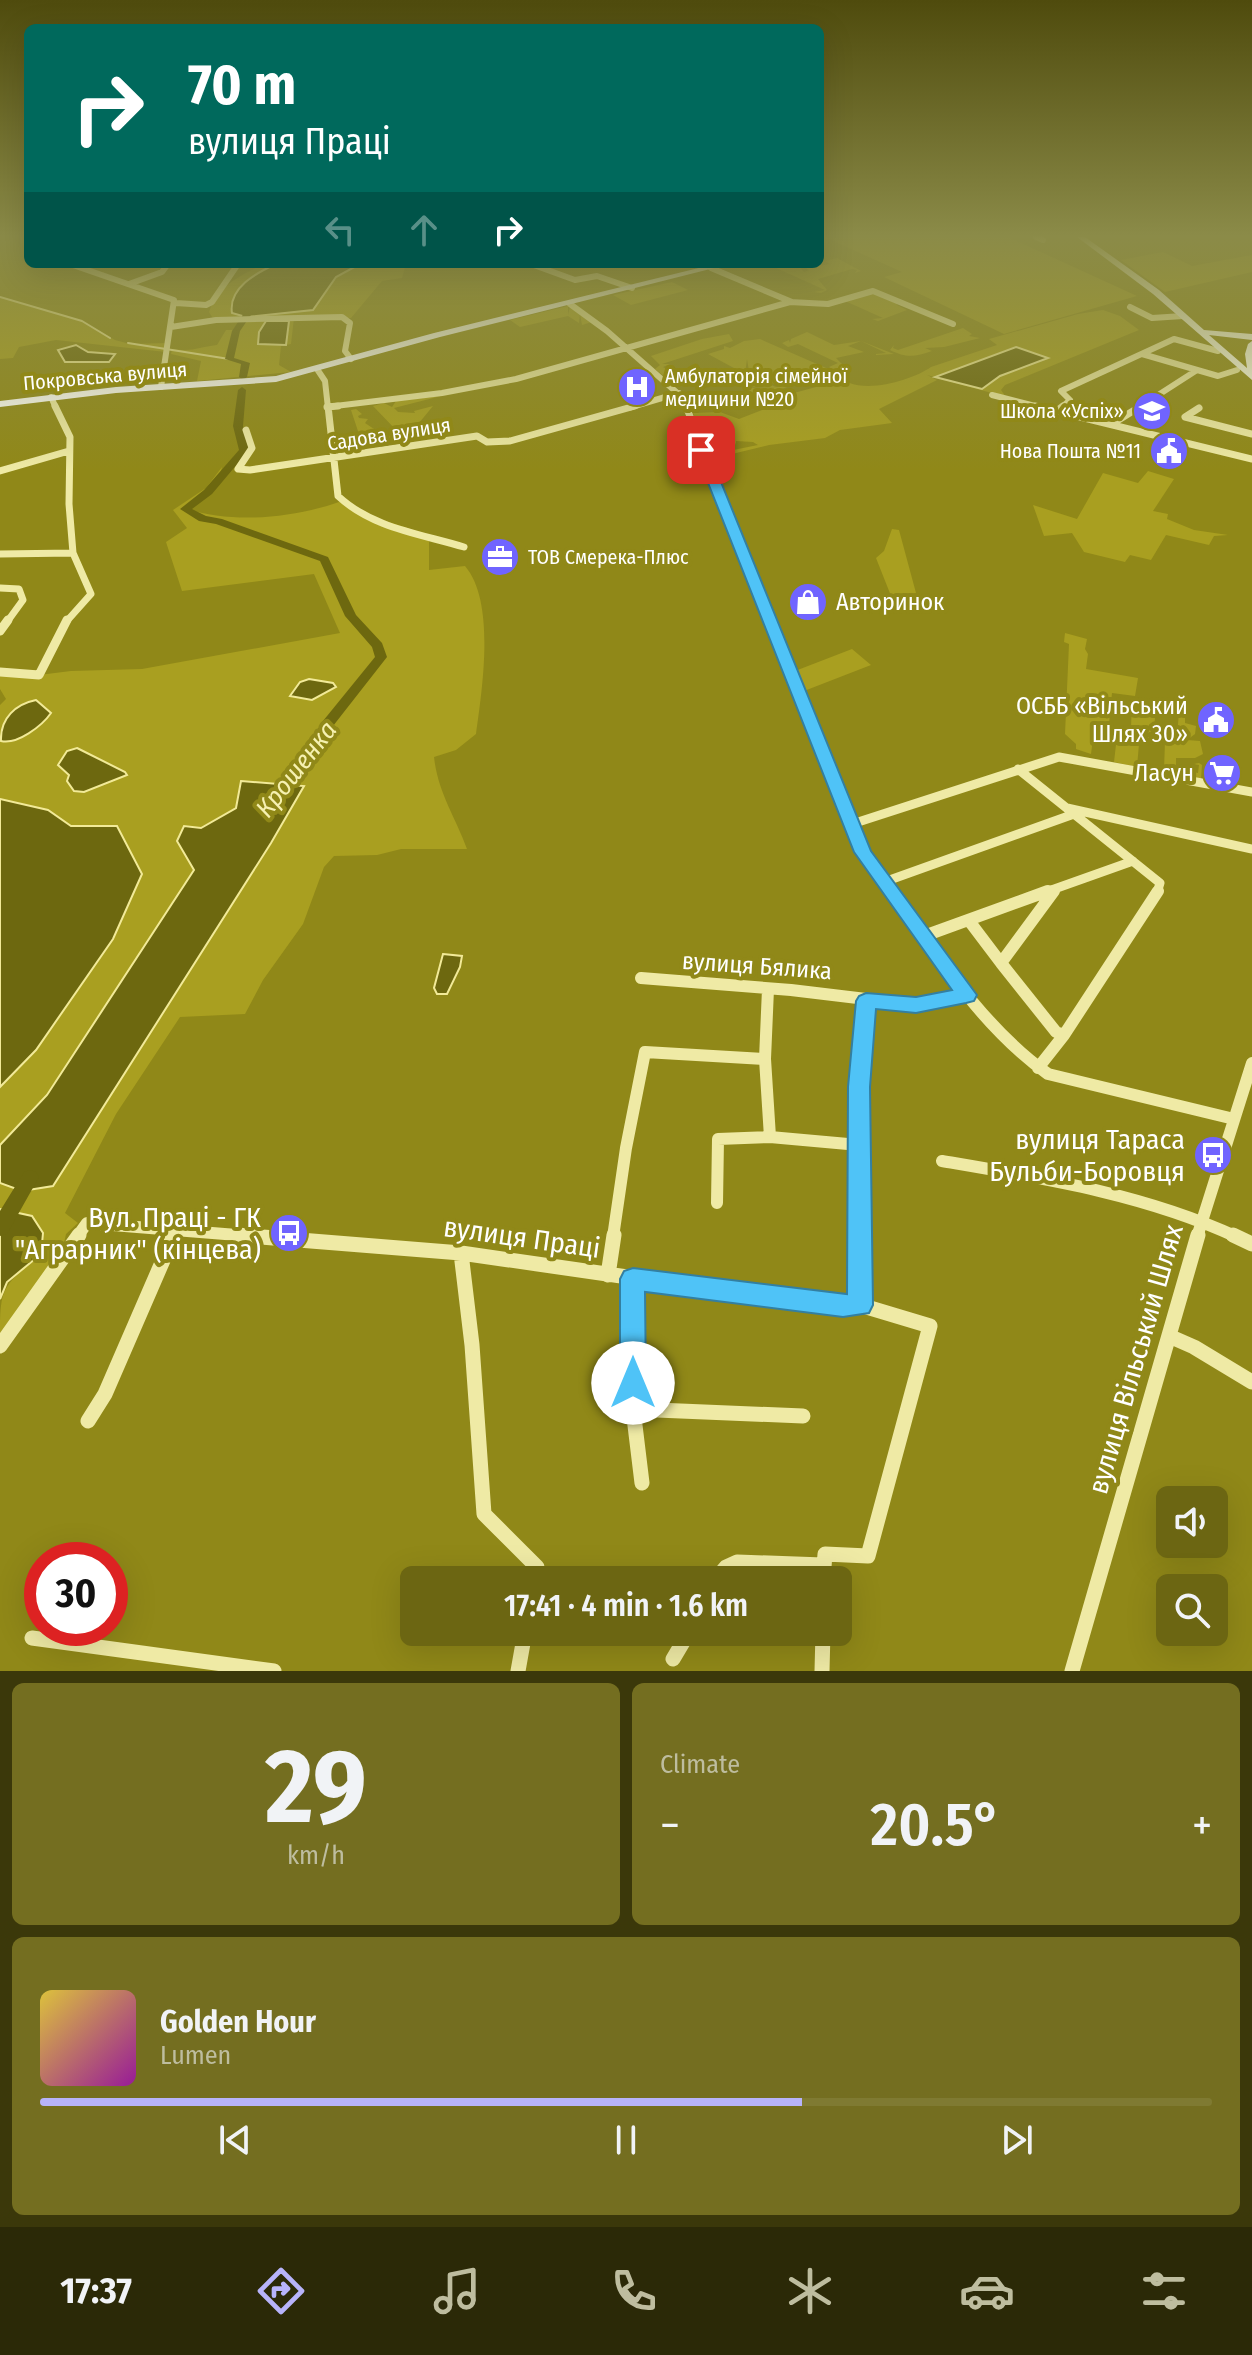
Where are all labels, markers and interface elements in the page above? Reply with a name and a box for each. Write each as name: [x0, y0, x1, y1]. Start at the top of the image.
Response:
text: 70 m: [188, 52, 296, 119]
icon: right: [56, 56, 160, 160]
text: вулиця Праці: [188, 120, 391, 164]
icon: left: [318, 208, 362, 252]
icon: ahead: [402, 208, 446, 252]
icon: right: [486, 208, 530, 252]
street label: Покровська вулиця: [22, 357, 188, 395]
place label: Амбулаторія сімейної медицини №20: [665, 364, 848, 411]
hospital icon: Амбулаторія сімейної медицини №20: [616, 366, 658, 408]
school or university icon: Школа «Успіх»: [1131, 390, 1173, 432]
place label: Школа «Успіх»: [1000, 399, 1124, 423]
street label: Садова вулиця: [326, 412, 452, 456]
pin: [667, 416, 735, 484]
icon: arrive: [679, 428, 723, 472]
public building icon: Нова Пошта №11: [1148, 430, 1190, 472]
place label: Нова Пошта №11: [1000, 439, 1141, 463]
office icon: ТОВ Смерека-Плюс: [479, 536, 521, 578]
place label: ТОВ Смерека-Плюс: [528, 545, 689, 569]
shop icon: Авторинок: [787, 581, 829, 623]
place label: Авторинок: [836, 588, 945, 616]
place label: ОСББ «Вільський Шлях 30»: [1016, 692, 1188, 748]
public building icon: ОСББ «Вільський Шлях 30»: [1195, 699, 1237, 741]
water label: Крошенка: [249, 715, 343, 823]
supermarket icon: Ласун: [1201, 752, 1243, 794]
place label: Ласун: [1134, 759, 1194, 787]
street label: вулиця Бялика: [681, 947, 833, 985]
place label: вулиця Тараса Бульби-Боровця: [989, 1123, 1185, 1188]
bus stop icon: вулиця Тараса Бульби-Боровця: [1192, 1134, 1234, 1176]
place label: Вул. Праці - ГК "Аграрник" (кінцева): [15, 1201, 261, 1266]
street label: вулиця Праці: [442, 1210, 602, 1265]
bus stop icon: Вул. Праці - ГК "Аграрник" (кінцева): [268, 1212, 310, 1254]
street label: вулиця Вільський Шлях: [1081, 1220, 1190, 1498]
position arrow: [591, 1341, 675, 1425]
map controls: [1156, 1486, 1228, 1646]
button: sound: [1156, 1486, 1228, 1558]
speed limit sign: 30: [24, 1542, 128, 1646]
button: search: [1156, 1574, 1228, 1646]
text: 17:41 · 4 min · 1.6 km: [504, 1588, 748, 1624]
text: 29: [265, 1725, 367, 1850]
text: Climate: [660, 1749, 740, 1780]
text: 20.5°: [871, 1789, 1001, 1861]
text: −: [660, 1799, 680, 1852]
text: +: [1192, 1799, 1212, 1852]
text: km/h: [287, 1840, 345, 1871]
text: Golden Hour: [160, 2004, 316, 2040]
text: Lumen: [160, 2040, 231, 2071]
icon: previous: [213, 2118, 257, 2162]
icon: pause: [604, 2118, 648, 2162]
icon: next: [995, 2118, 1039, 2162]
icon: directions: [253, 2263, 309, 2319]
icon: music: [429, 2263, 485, 2319]
icon: phone: [606, 2263, 662, 2319]
icon: climate: [782, 2263, 838, 2319]
icon: car: [959, 2263, 1015, 2319]
icon: filters: [1136, 2263, 1192, 2319]
text: 17:37: [60, 2269, 132, 2313]

